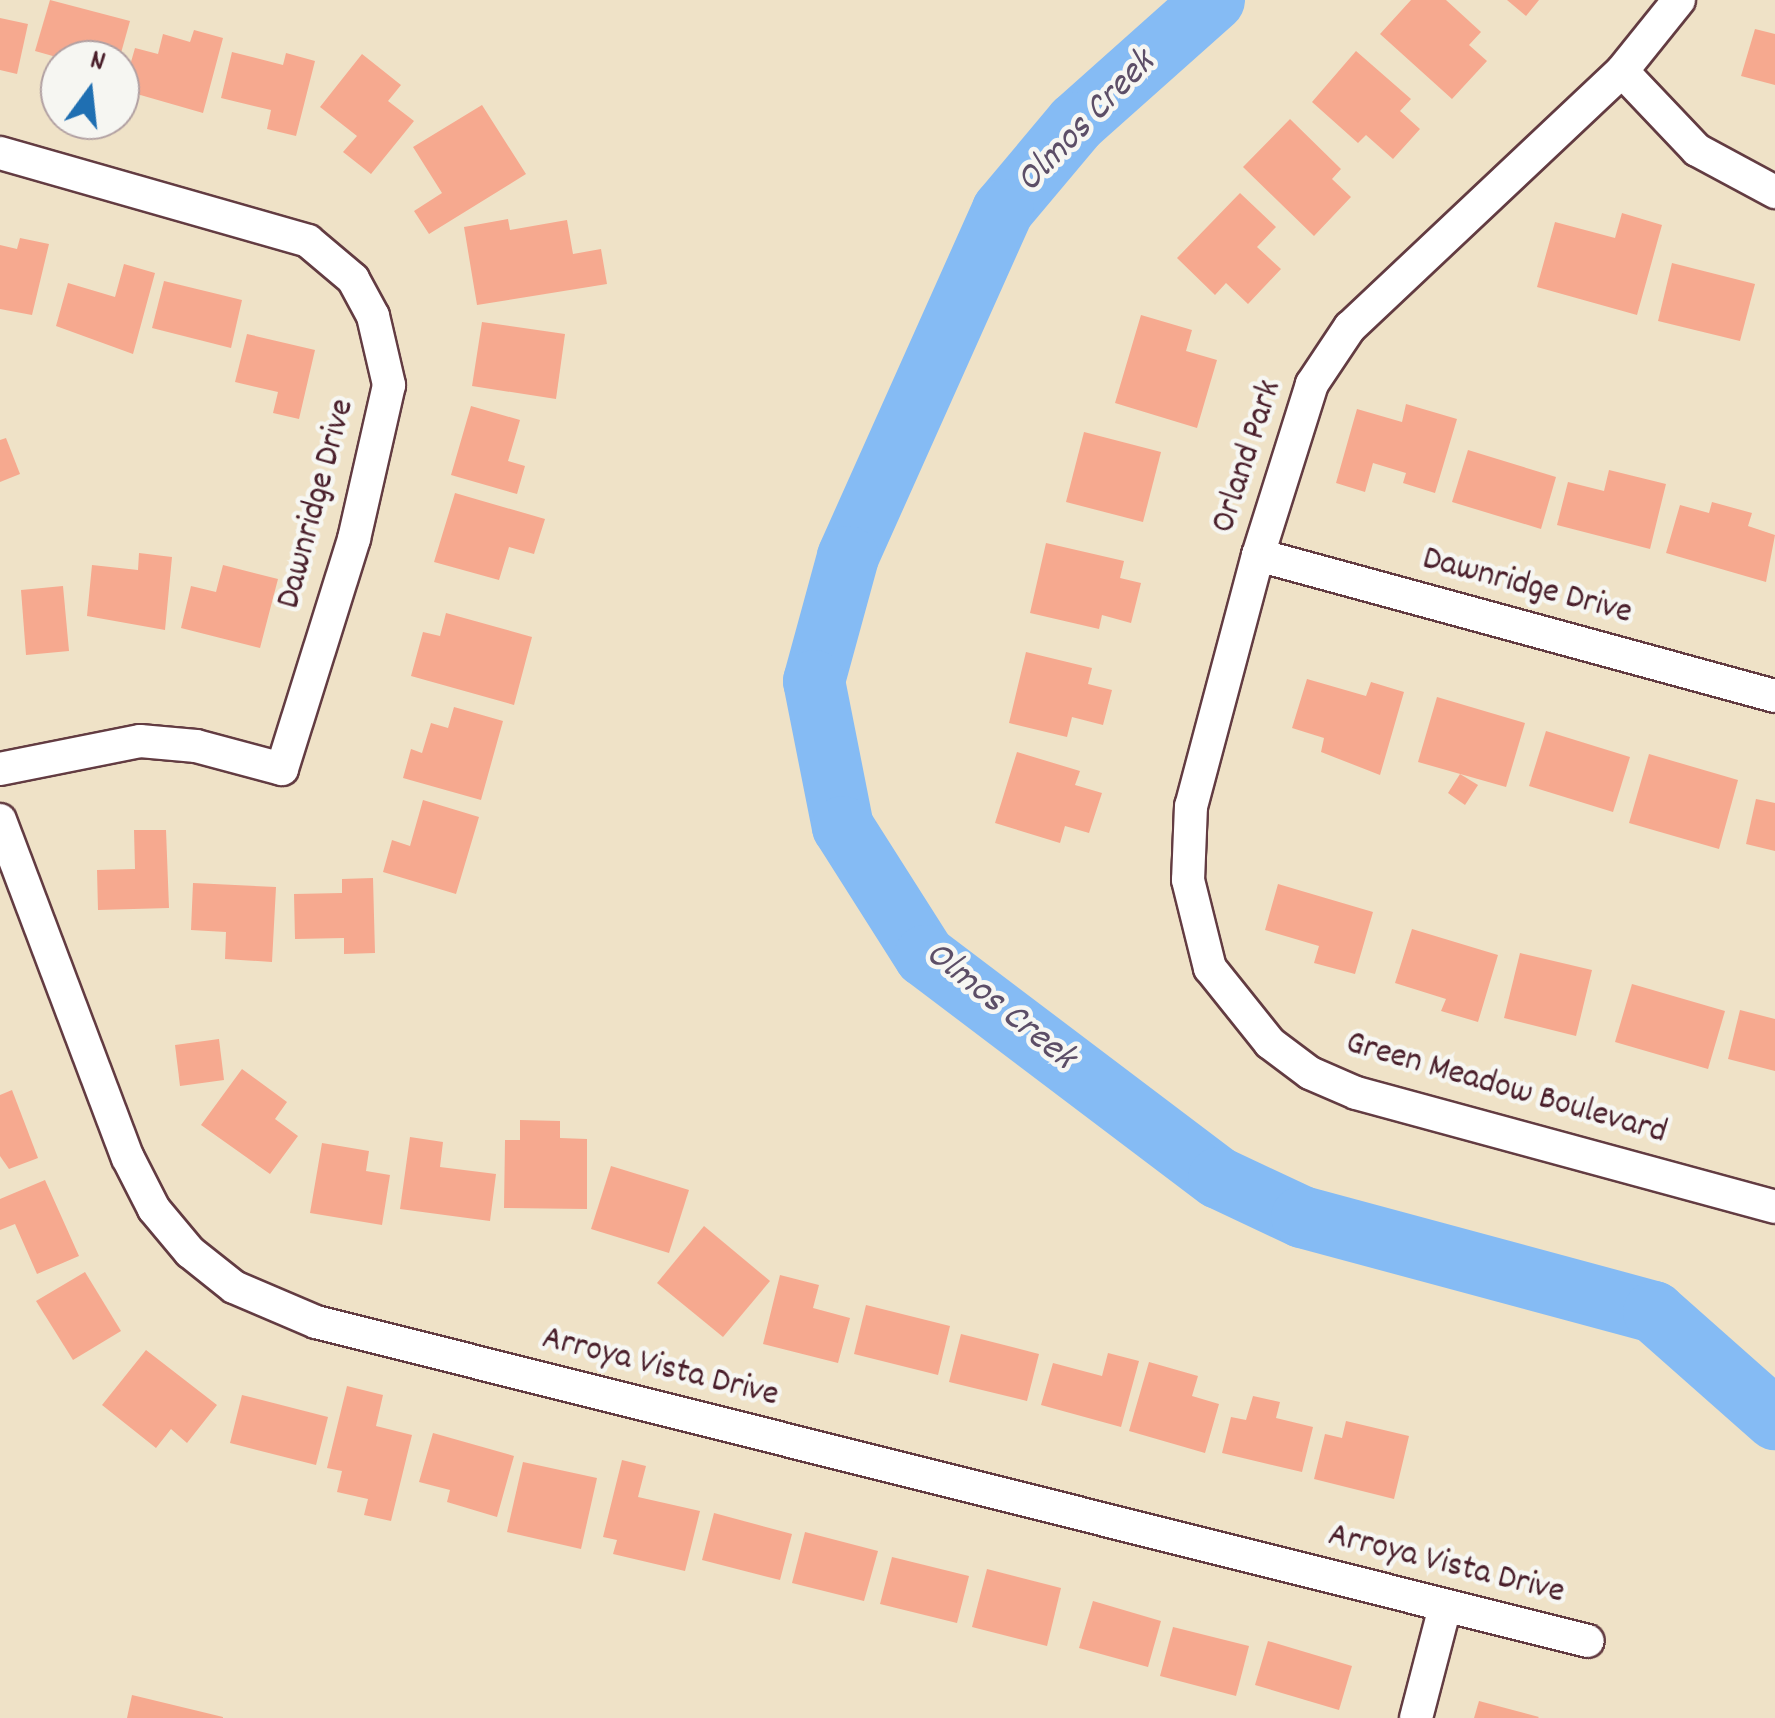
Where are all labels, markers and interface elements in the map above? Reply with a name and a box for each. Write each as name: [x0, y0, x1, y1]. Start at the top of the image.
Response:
north arrow: [40, 40, 140, 140]
text: N: [85, 42, 109, 84]
water label: Olmos Creek: [1008, 42, 1166, 204]
street label: Orland Park: [1204, 375, 1292, 539]
street label: Dawnridge Drive: [269, 395, 365, 613]
street label: Dawnridge Drive: [1418, 539, 1636, 635]
water label: Olmos Creek: [915, 932, 1083, 1082]
street label: Green Meadow Boulevard: [1341, 1023, 1671, 1155]
street label: Arroya Vista Drive: [538, 1318, 782, 1418]
street label: Arroya Vista Drive: [1324, 1515, 1568, 1615]

